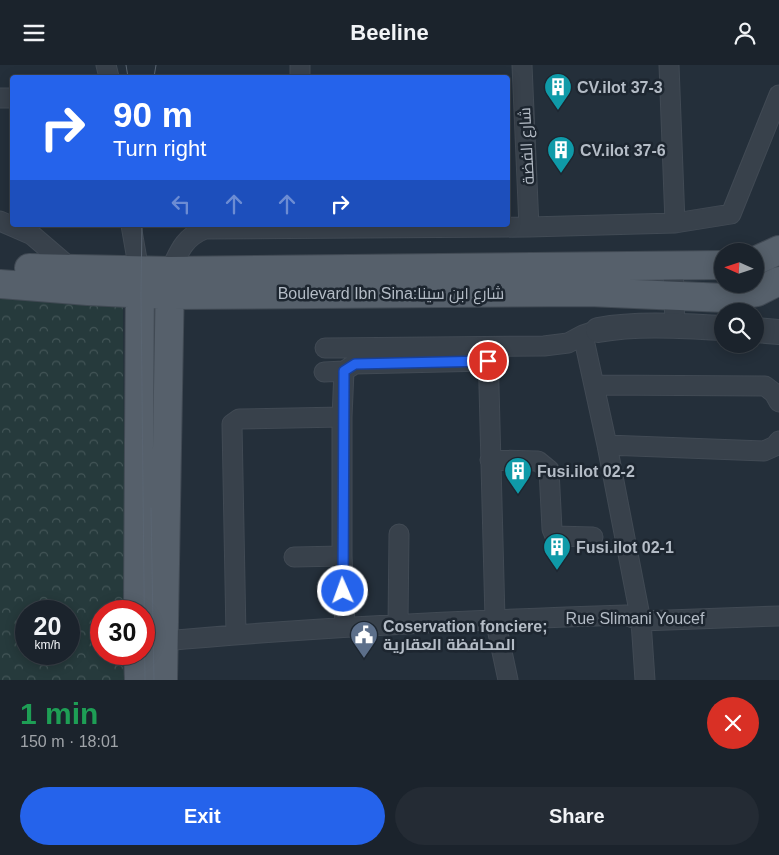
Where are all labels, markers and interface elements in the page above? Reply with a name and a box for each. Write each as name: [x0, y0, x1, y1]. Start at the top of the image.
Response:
icon: menu: [20, 19, 48, 47]
icon: person: [731, 19, 759, 47]
text: Beeline: [350, 20, 429, 45]
building icon: CV.ilot 37-3: [543, 72, 573, 111]
place label: CV.ilot 37-3: [577, 79, 663, 96]
icon: right: [30, 95, 95, 160]
text: 90 m: [113, 95, 193, 134]
street label: شارع الفضة: [516, 107, 540, 185]
building icon: CV.ilot 37-6: [546, 135, 576, 174]
text: Turn right: [113, 136, 206, 161]
place label: CV.ilot 37-6: [580, 142, 666, 159]
icon: left: [167, 190, 195, 218]
icon: ahead: [220, 190, 248, 218]
icon: ahead: [273, 190, 301, 218]
icon: right: [326, 190, 354, 218]
north arrow: [714, 243, 764, 293]
map controls: [714, 243, 764, 353]
street label: Boulevard Ibn Sina:شارع ابن سينا: [278, 285, 504, 305]
button: search: [714, 303, 764, 353]
pin: [467, 340, 509, 382]
icon: arrive: [474, 347, 502, 375]
building icon: Fusi.ilot 02-2: [503, 456, 533, 495]
place label: Fusi.ilot 02-2: [537, 463, 635, 480]
building icon: Fusi.ilot 02-1: [542, 532, 572, 571]
place label: Fusi.ilot 02-1: [576, 539, 674, 556]
position arrow: [316, 564, 368, 616]
speed limit sign: 30: [90, 600, 155, 665]
street label: Rue Slimani Youcef: [566, 610, 705, 627]
text: 20: [34, 612, 61, 640]
place label: Coservation fonciere; المحافظة العقارية: [383, 618, 547, 654]
public building icon: Coservation fonciere; المحافظة العقارية: [349, 620, 379, 659]
text: km/h: [34, 638, 61, 652]
text: 1 min: [20, 697, 98, 730]
button: close: [707, 697, 759, 749]
text: 150 m · 18:01: [20, 733, 119, 750]
button: Exit: [20, 787, 385, 845]
button: Share: [395, 787, 759, 845]

